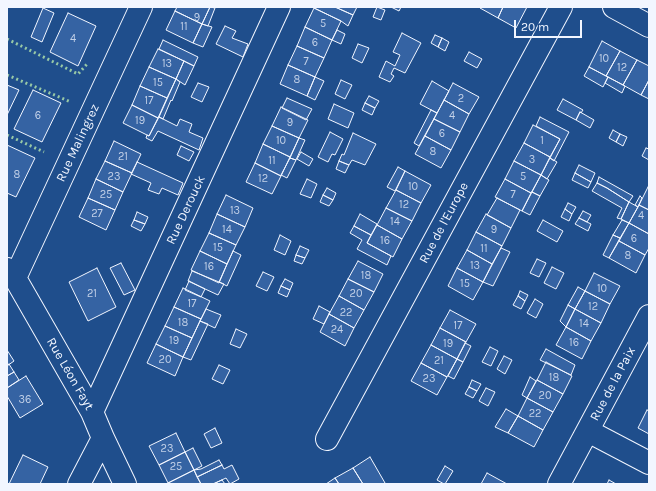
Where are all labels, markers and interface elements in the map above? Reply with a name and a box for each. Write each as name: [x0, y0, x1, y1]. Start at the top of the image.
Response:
house number: 9: [194, 11, 200, 25]
scale bar: [516, 12, 584, 38]
house number: 5: [320, 17, 326, 31]
house number: 11: [180, 20, 188, 34]
text: 20 m: [521, 20, 549, 34]
house number: 4: [70, 32, 76, 46]
house number: 6: [312, 36, 318, 50]
house number: 10: [599, 52, 609, 66]
house number: 7: [303, 55, 309, 69]
house number: 13: [162, 57, 172, 71]
house number: 12: [617, 61, 627, 75]
house number: 8: [294, 73, 300, 87]
house number: 15: [153, 76, 163, 90]
house number: 2: [458, 92, 464, 106]
house number: 17: [145, 94, 153, 108]
street label: Rue Malingrez: [53, 102, 103, 184]
house number: 6: [35, 109, 41, 123]
house number: 4: [449, 109, 455, 123]
house number: 19: [135, 114, 145, 128]
house number: 9: [287, 116, 293, 130]
house number: 6: [439, 127, 445, 141]
house number: 10: [276, 134, 286, 148]
house number: 1: [540, 134, 544, 148]
house number: 8: [430, 145, 436, 159]
house number: 21: [118, 150, 128, 164]
house number: 3: [529, 153, 535, 167]
house number: 11: [268, 154, 276, 168]
house number: 8: [14, 168, 20, 182]
house number: 23: [108, 170, 120, 184]
house number: 5: [520, 170, 526, 184]
house number: 12: [258, 172, 268, 186]
street label: Rue Derouck: [163, 173, 209, 247]
house number: 10: [408, 180, 418, 194]
street label: Rue de l'Europe: [416, 180, 472, 266]
house number: 25: [100, 188, 112, 202]
house number: 7: [510, 188, 516, 202]
house number: 12: [399, 198, 409, 212]
house number: 13: [230, 204, 240, 218]
house number: 27: [91, 207, 103, 221]
house number: 4: [638, 209, 644, 223]
house number: 14: [390, 215, 400, 229]
house number: 14: [222, 223, 232, 237]
house number: 9: [491, 223, 497, 237]
house number: 6: [631, 232, 637, 246]
house number: 16: [380, 234, 390, 248]
house number: 15: [213, 241, 223, 255]
house number: 11: [480, 242, 488, 256]
house number: 8: [625, 249, 631, 263]
house number: 13: [470, 259, 480, 273]
house number: 16: [204, 260, 214, 274]
house number: 18: [361, 269, 371, 283]
house number: 15: [460, 277, 470, 291]
house number: 10: [597, 282, 607, 296]
house number: 21: [87, 287, 97, 301]
house number: 20: [350, 287, 362, 301]
house number: 17: [188, 297, 196, 311]
house number: 12: [588, 300, 598, 314]
house number: 22: [340, 306, 352, 320]
house number: 18: [178, 316, 188, 330]
house number: 14: [579, 317, 589, 331]
house number: 17: [454, 319, 462, 333]
house number: 24: [331, 323, 343, 337]
house number: 19: [169, 334, 179, 348]
street label: Rue Léon Fayt: [43, 335, 97, 413]
house number: 16: [569, 336, 579, 350]
house number: 19: [443, 337, 453, 351]
street label: Rue de la Paix: [587, 344, 639, 424]
house number: 20: [159, 353, 171, 367]
house number: 21: [434, 354, 444, 368]
house number: 18: [549, 371, 559, 385]
house number: 23: [423, 372, 435, 386]
house number: 20: [539, 389, 551, 403]
house number: 36: [19, 393, 31, 407]
house number: 22: [529, 407, 541, 421]
house number: 23: [161, 442, 173, 456]
house number: 25: [170, 460, 182, 474]

